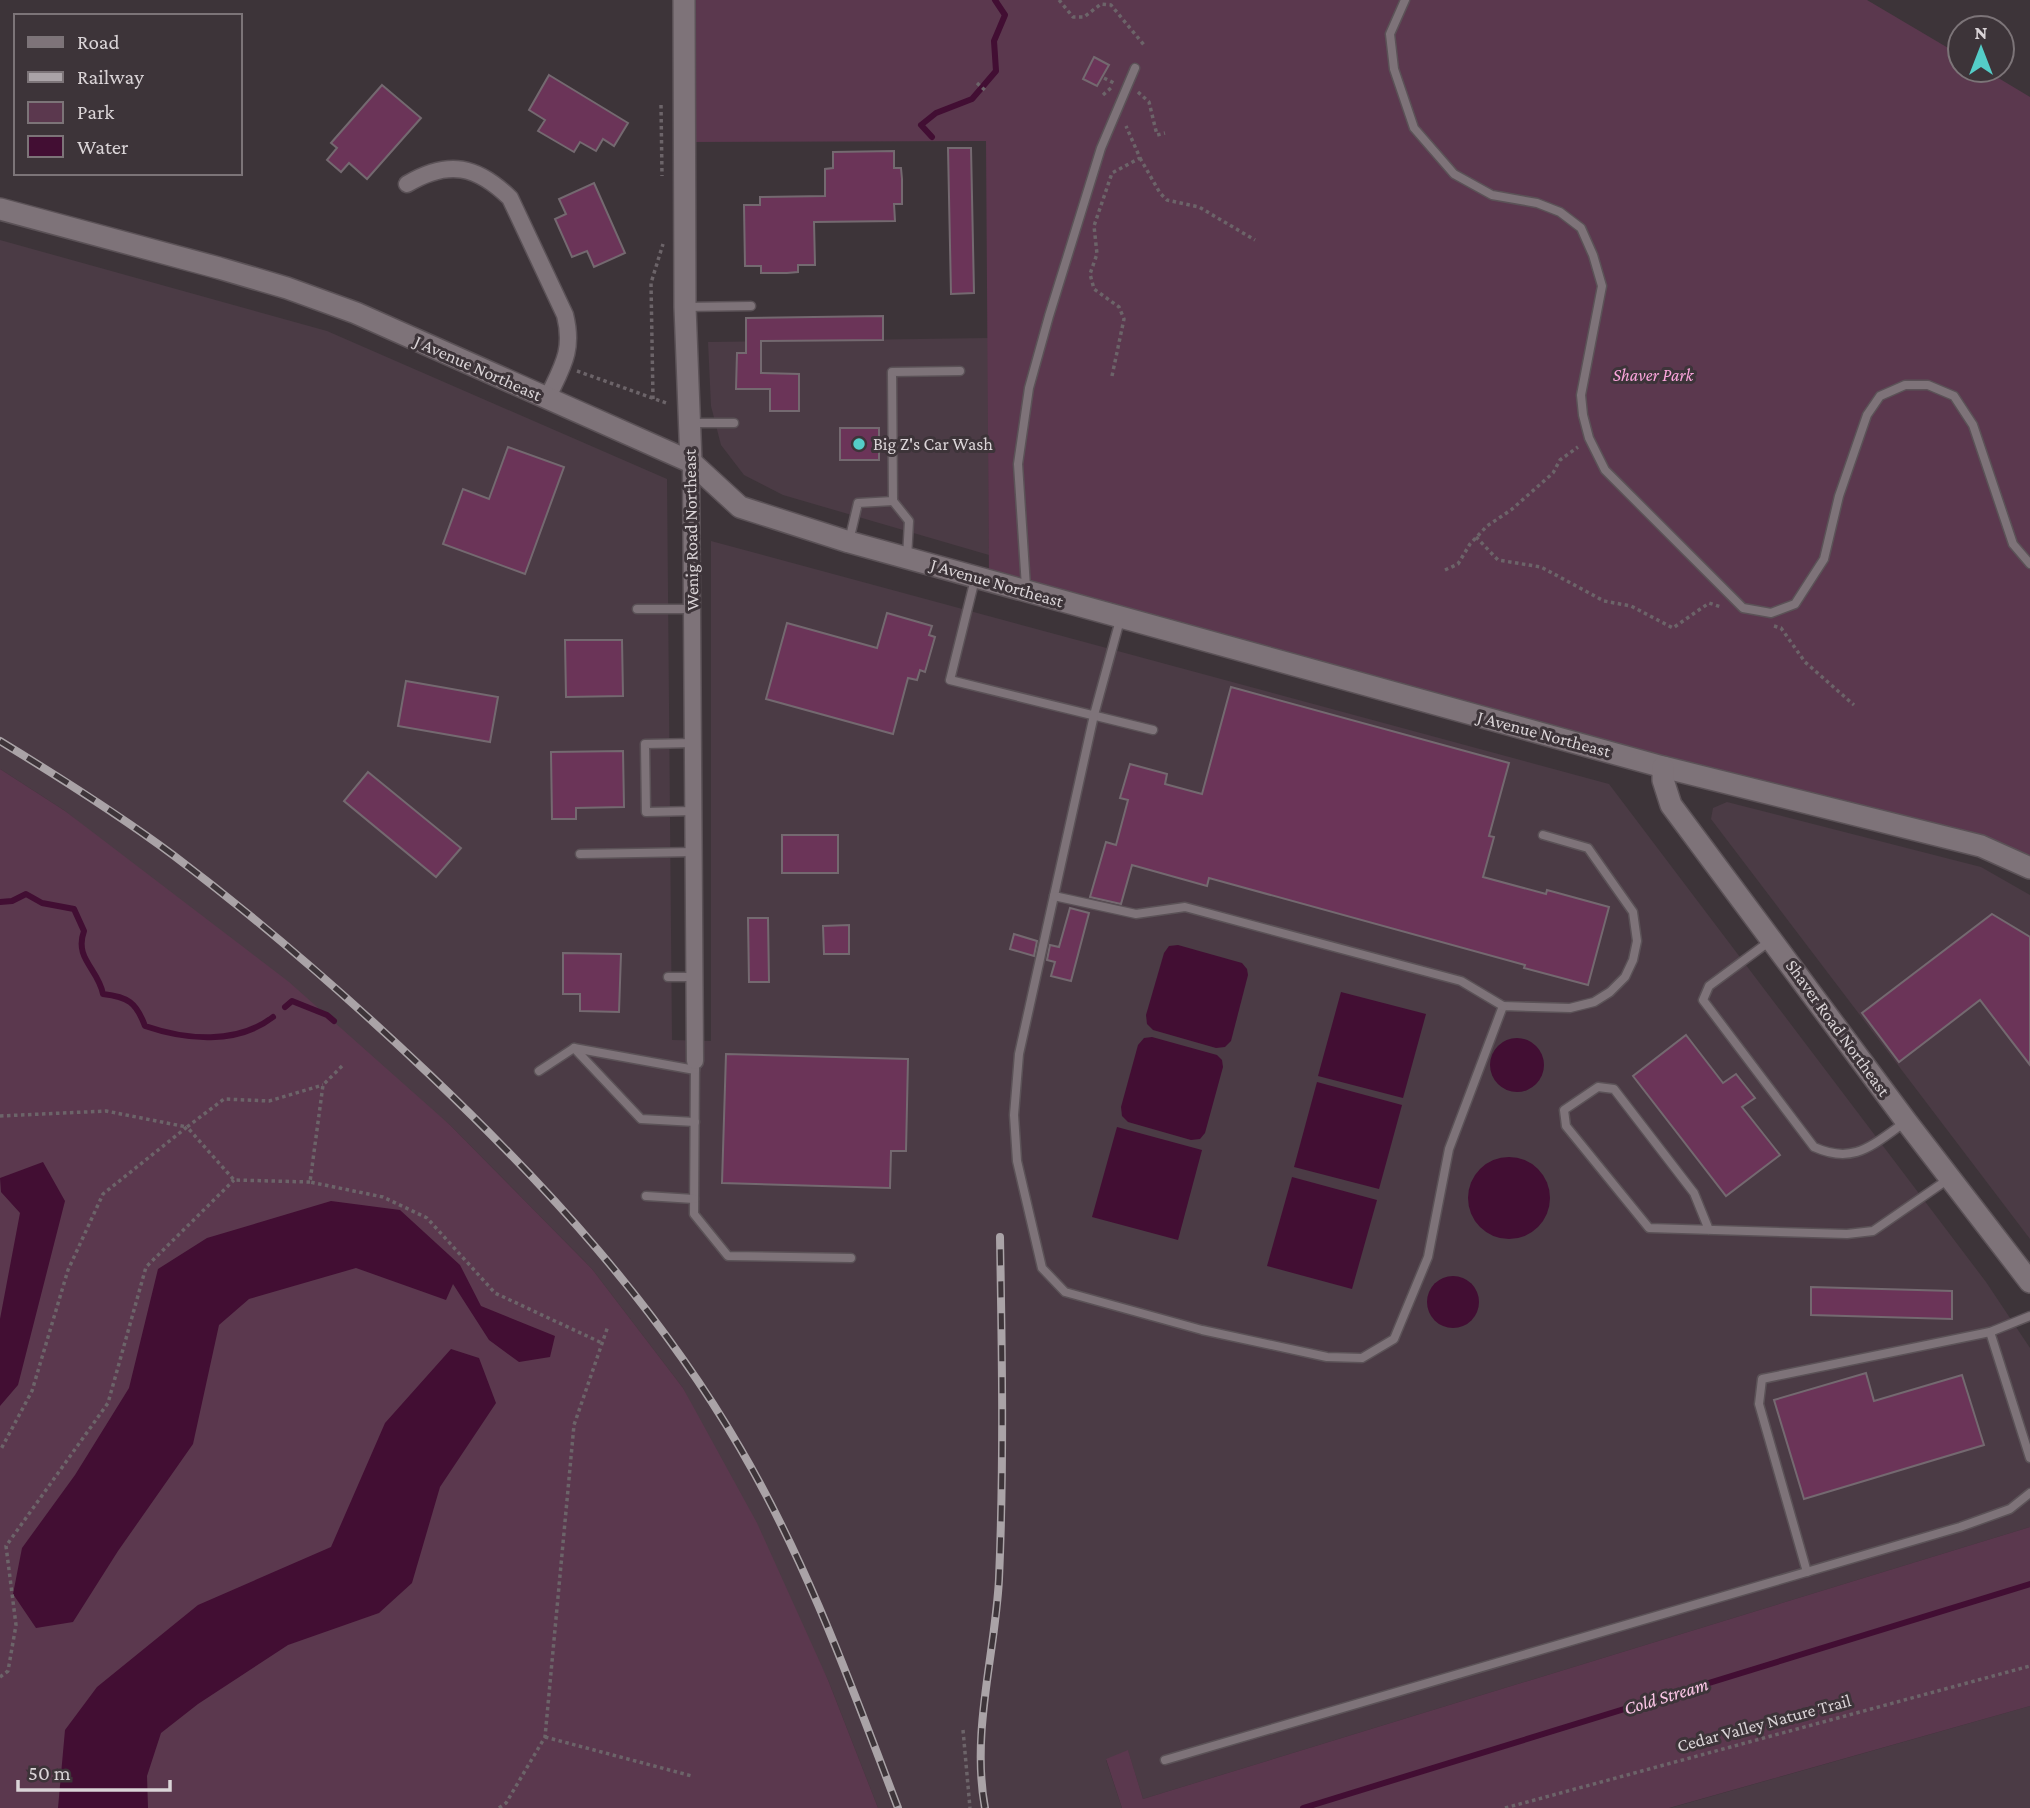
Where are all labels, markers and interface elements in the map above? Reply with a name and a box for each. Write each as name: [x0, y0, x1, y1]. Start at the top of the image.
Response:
legend: [14, 14, 242, 175]
north arrow: [1946, 14, 2016, 84]
text: N: [1975, 22, 1988, 43]
text: Road: [77, 30, 120, 54]
text: Railway: [77, 65, 144, 89]
text: Park: [77, 100, 114, 124]
text: Water: [77, 135, 129, 159]
street label: J Avenue Northeast: [409, 330, 546, 405]
park label: Shaver Park: [1613, 365, 1695, 385]
place label: Big Z's Car Wash: [873, 434, 993, 454]
marker: Big Z's Car Wash: [851, 436, 867, 452]
street label: Wenig Road Northeast: [680, 448, 702, 611]
street label: J Avenue Northeast: [926, 554, 1067, 612]
street label: J Avenue Northeast: [1473, 706, 1614, 762]
street label: Shaver Road Northeast: [1782, 956, 1895, 1101]
water label: Cold Stream: [1621, 1673, 1711, 1719]
street label: Cedar Valley Nature Trail: [1675, 1690, 1853, 1756]
scale bar: [18, 1748, 170, 1792]
text: 50 m: [28, 1761, 71, 1785]

